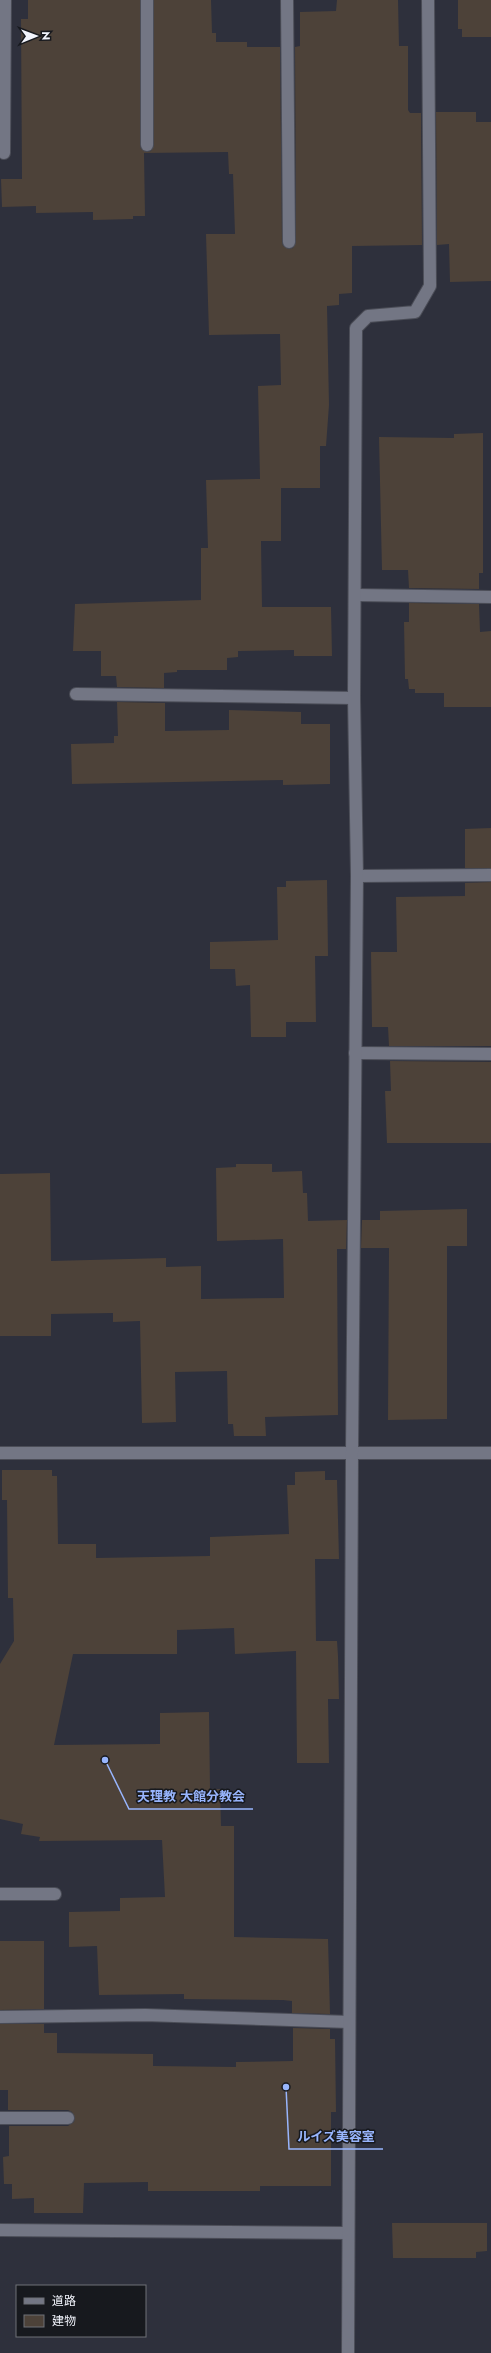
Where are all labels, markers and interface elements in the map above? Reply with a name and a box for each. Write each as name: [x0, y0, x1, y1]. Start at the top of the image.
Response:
north arrow: [16, 16, 56, 56]
text: N: [38, 31, 54, 40]
callout: 天理教 大館分教会: [129, 1784, 253, 1809]
text: 天理教 大館分教会: [137, 1787, 245, 1806]
callout: ルイズ美容室: [289, 2124, 383, 2149]
text: ルイズ美容室: [297, 2127, 375, 2146]
legend: [16, 2285, 146, 2337]
text: 道路: [52, 2292, 76, 2310]
text: 建物: [52, 2312, 76, 2330]

